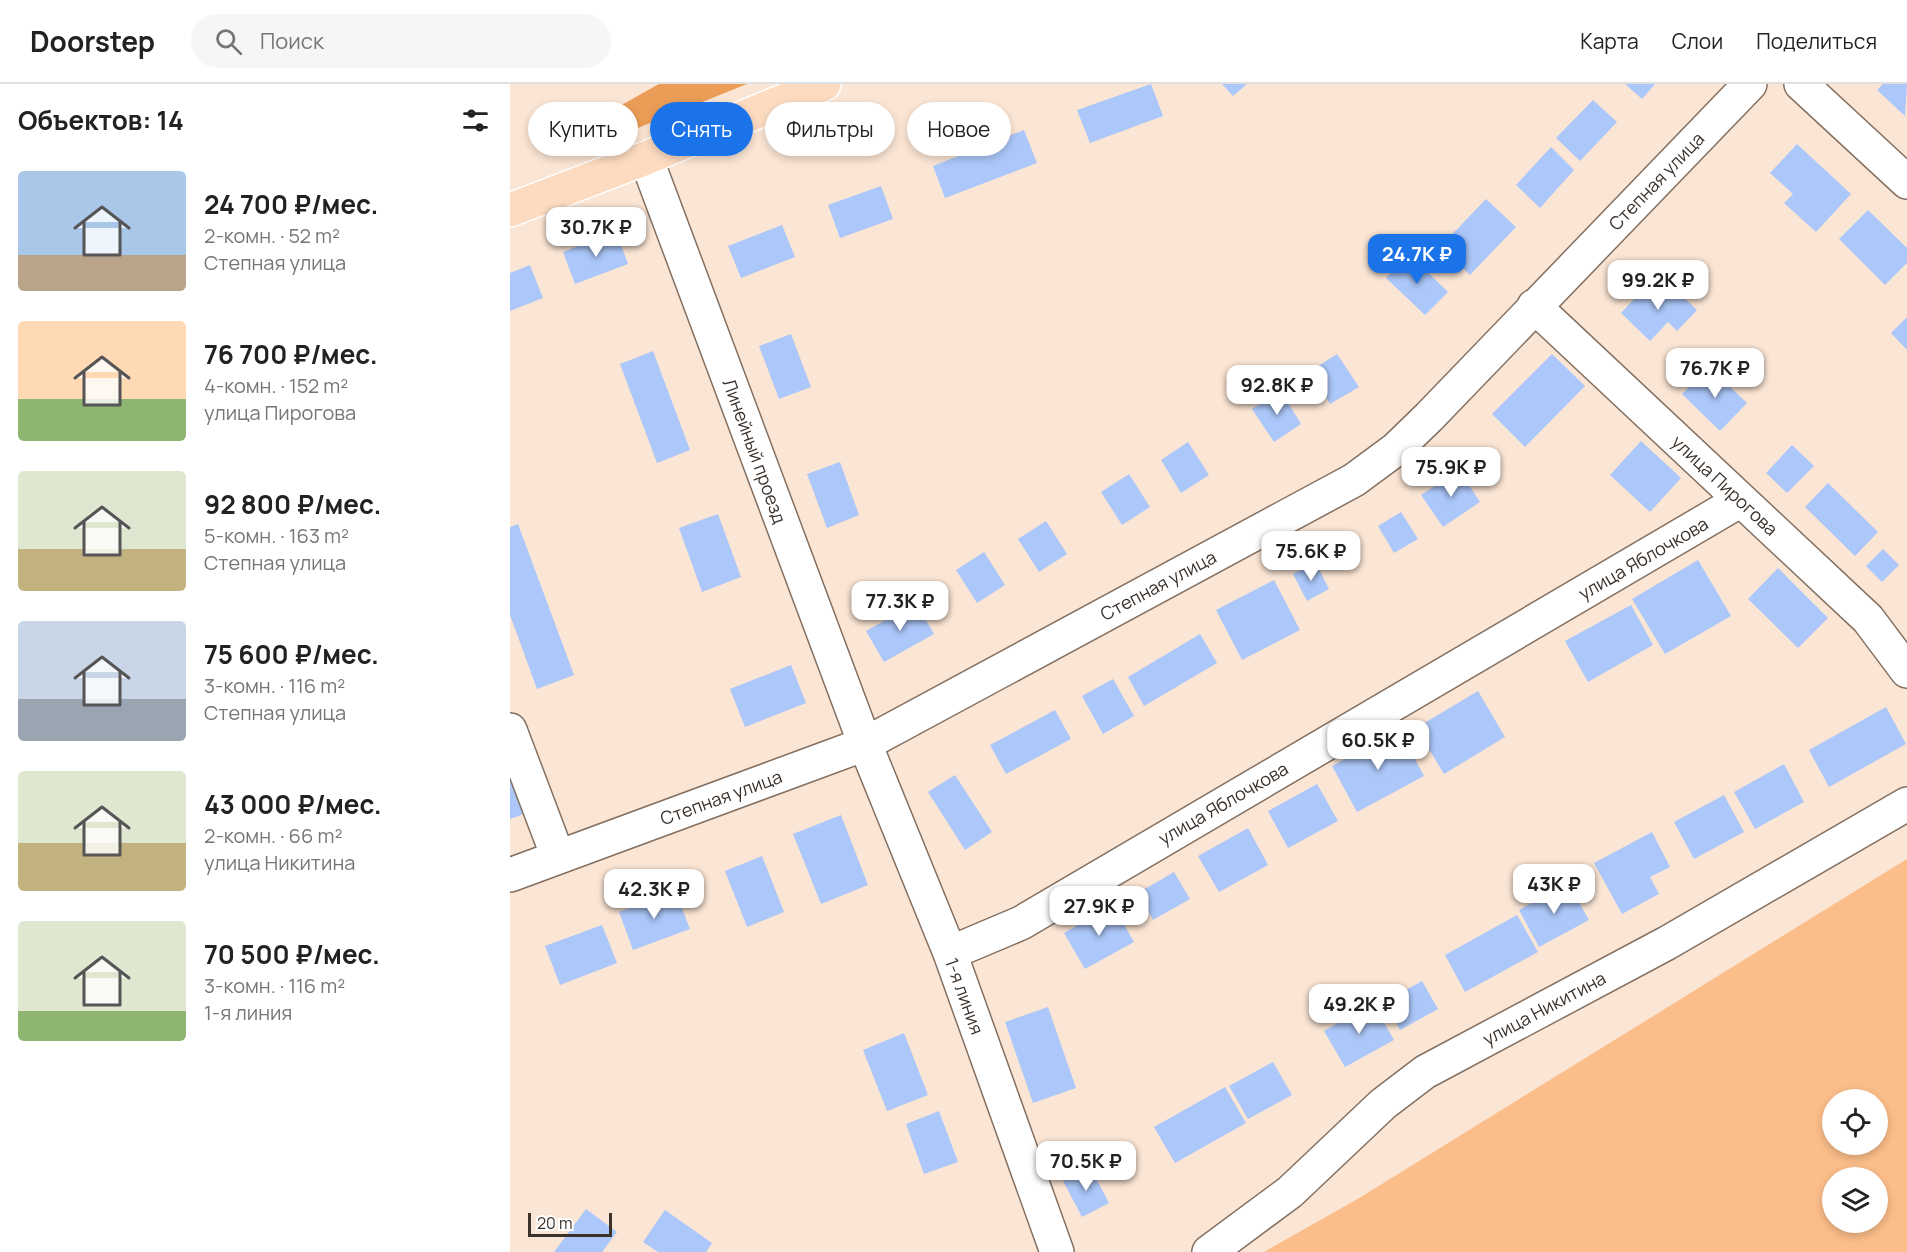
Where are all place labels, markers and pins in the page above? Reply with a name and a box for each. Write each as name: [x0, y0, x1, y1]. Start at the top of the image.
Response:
pin: 30.7K ₽: [541, 207, 651, 258]
pin: 24.7K ₽: [1362, 234, 1472, 285]
pin: 99.2K ₽: [1603, 260, 1713, 311]
pin: 76.7K ₽: [1660, 348, 1770, 399]
pin: 92.8K ₽: [1222, 365, 1332, 416]
pin: 75.9K ₽: [1396, 447, 1506, 498]
pin: 75.6K ₽: [1256, 531, 1366, 582]
pin: 77.3K ₽: [845, 581, 955, 632]
pin: 60.5K ₽: [1323, 720, 1433, 771]
pin: 43K ₽: [1512, 864, 1596, 915]
pin: 42.3K ₽: [599, 869, 709, 920]
pin: 27.9K ₽: [1044, 886, 1154, 937]
pin: 49.2K ₽: [1304, 984, 1414, 1035]
pin: 70.5K ₽: [1031, 1141, 1141, 1192]

